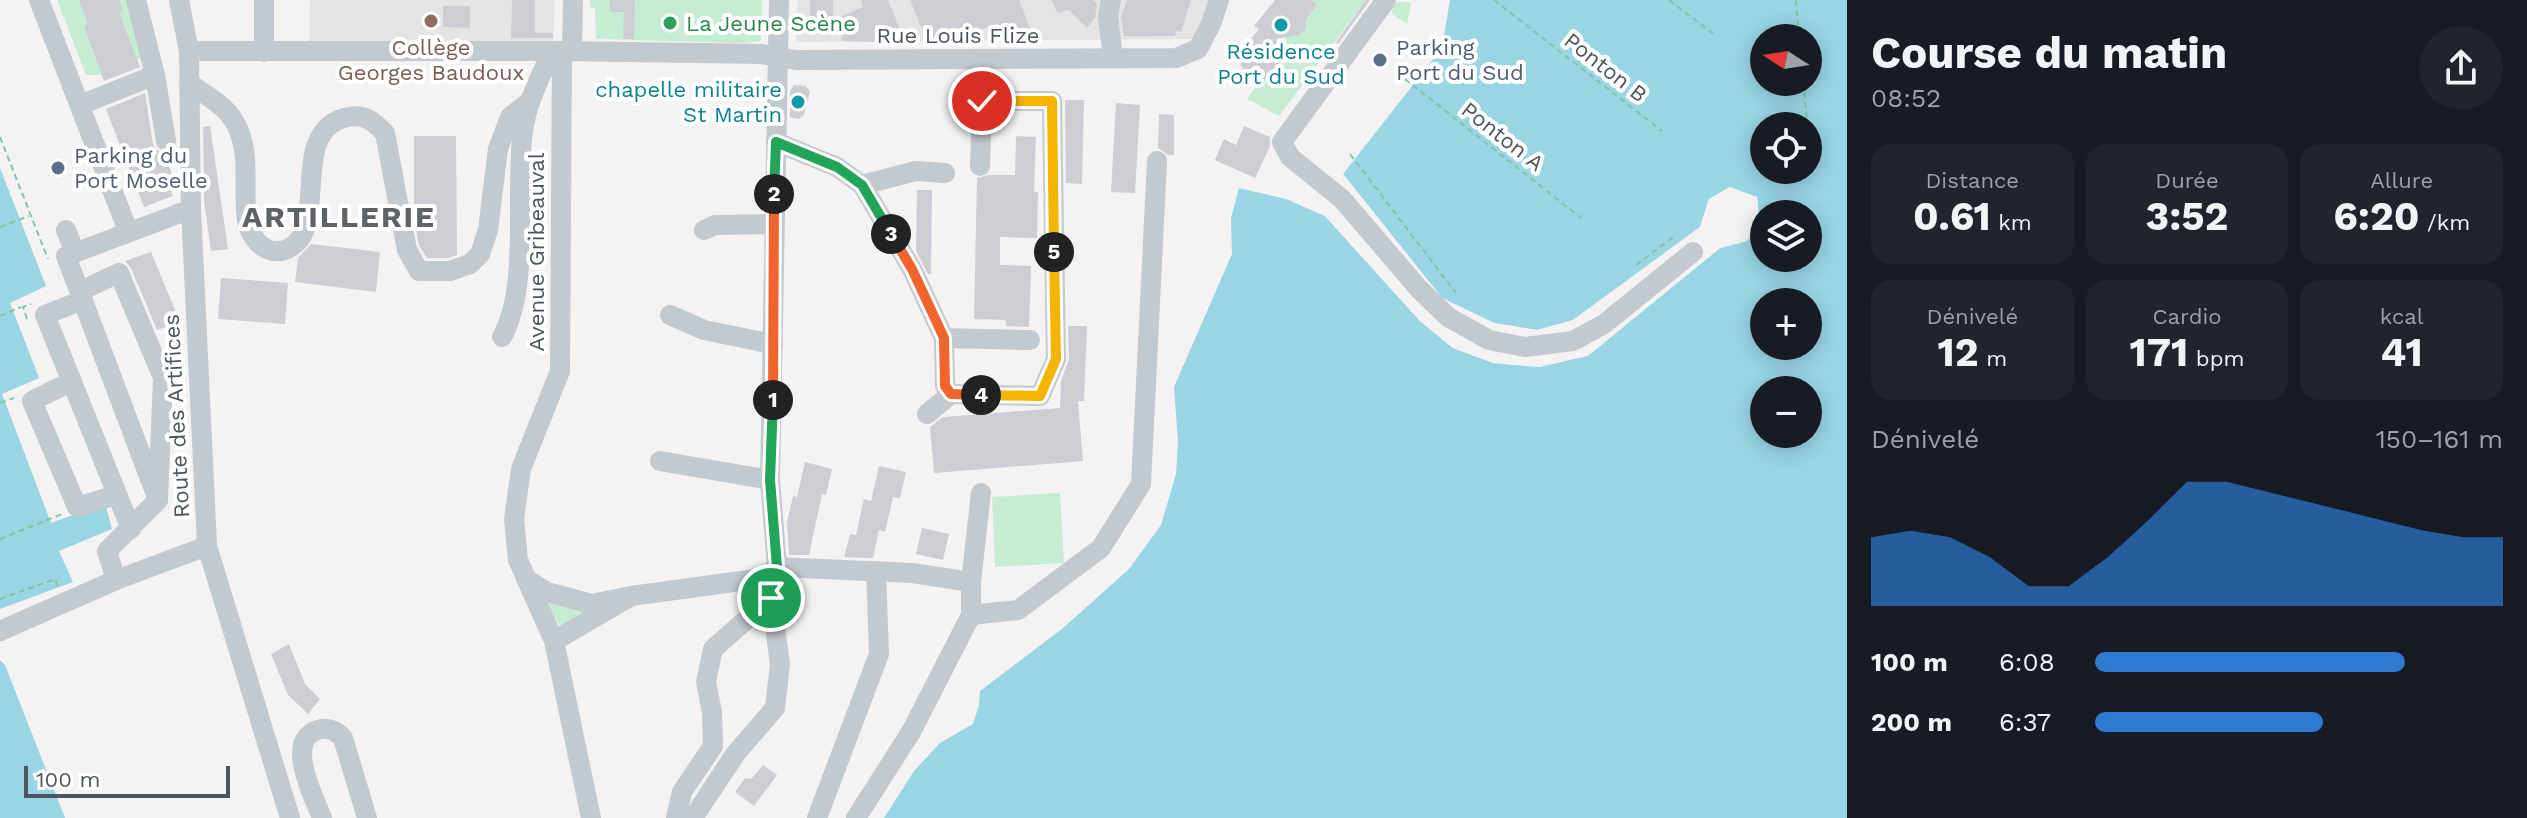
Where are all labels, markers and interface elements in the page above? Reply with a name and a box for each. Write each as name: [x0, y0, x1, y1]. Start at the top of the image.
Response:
place label: La Jeune Scène: [686, 11, 856, 36]
marker: Collège Georges Baudoux: [422, 12, 440, 30]
marker: La Jeune Scène: [661, 14, 679, 32]
marker: Résidence Port du Sud: [1272, 16, 1290, 34]
street label: Rue Louis Flize: [877, 23, 1039, 48]
north arrow: [1750, 24, 1822, 96]
map controls: [1750, 24, 1822, 448]
button: share: [2419, 26, 2503, 110]
street label: Ponton B: [1559, 27, 1652, 107]
text: Course du matin: [1871, 27, 2227, 79]
place label: Collège Georges Baudoux: [338, 35, 524, 85]
place label: Parking Port du Sud: [1396, 35, 1524, 85]
place label: Résidence Port du Sud: [1217, 39, 1345, 89]
marker: Parking Port du Sud: [1371, 51, 1389, 69]
pin: [948, 67, 1016, 135]
place label: chapelle militaire St Martin: [595, 77, 782, 127]
icon: check: [960, 79, 1004, 123]
text: 08:52: [1871, 83, 1941, 113]
marker: chapelle militaire St Martin: [789, 93, 807, 111]
street label: Ponton A: [1457, 97, 1549, 176]
button: locate: [1750, 112, 1822, 184]
place label: Parking du Port Moselle: [74, 143, 208, 193]
street label: Avenue Gribeauval: [524, 152, 549, 351]
marker: Parking du Port Moselle: [49, 159, 67, 177]
text: Distance: [1926, 168, 2019, 193]
text: Durée: [2155, 168, 2219, 193]
text: Allure: [2370, 168, 2433, 193]
pin: 2: [754, 174, 794, 214]
text: 2: [767, 181, 781, 206]
text: 0.61: [1913, 193, 1991, 240]
text: 3:52: [2146, 193, 2228, 240]
text: 6:20: [2333, 193, 2420, 240]
district label: ARTILLERIE: [242, 199, 436, 234]
button: layers: [1750, 200, 1822, 272]
text: km: [1991, 210, 2032, 235]
text: /km: [2420, 210, 2470, 235]
pin: 3: [871, 214, 911, 254]
text: 3: [884, 221, 898, 246]
pin: 5: [1034, 232, 1074, 272]
text: 5: [1048, 239, 1060, 264]
button: +: [1750, 288, 1822, 360]
text: Dénivelé: [1927, 304, 2018, 329]
text: Cardio: [2152, 304, 2222, 329]
text: kcal: [2380, 304, 2423, 329]
street label: Route des Artifices: [159, 313, 194, 519]
text: 12: [1938, 329, 1979, 376]
text: 171: [2130, 329, 2188, 376]
text: 41: [2381, 329, 2423, 376]
text: m: [1979, 346, 2007, 371]
text: bpm: [2188, 346, 2244, 371]
pin: 4: [961, 375, 1001, 415]
button: −: [1750, 376, 1822, 448]
pin: 1: [753, 380, 793, 420]
text: 4: [974, 382, 988, 407]
text: 1: [768, 387, 778, 412]
text: Dénivelé: [1871, 424, 1979, 454]
text: 150–161 m: [2376, 424, 2503, 454]
pin: [737, 564, 805, 632]
icon: arrive: [749, 576, 793, 620]
text: 100 m: [1871, 647, 1948, 677]
text: 6:08: [1999, 647, 2055, 677]
text: 200 m: [1871, 707, 1952, 737]
text: 6:37: [1999, 707, 2051, 737]
scale bar: [24, 762, 230, 798]
text: 100 m: [36, 767, 100, 792]

